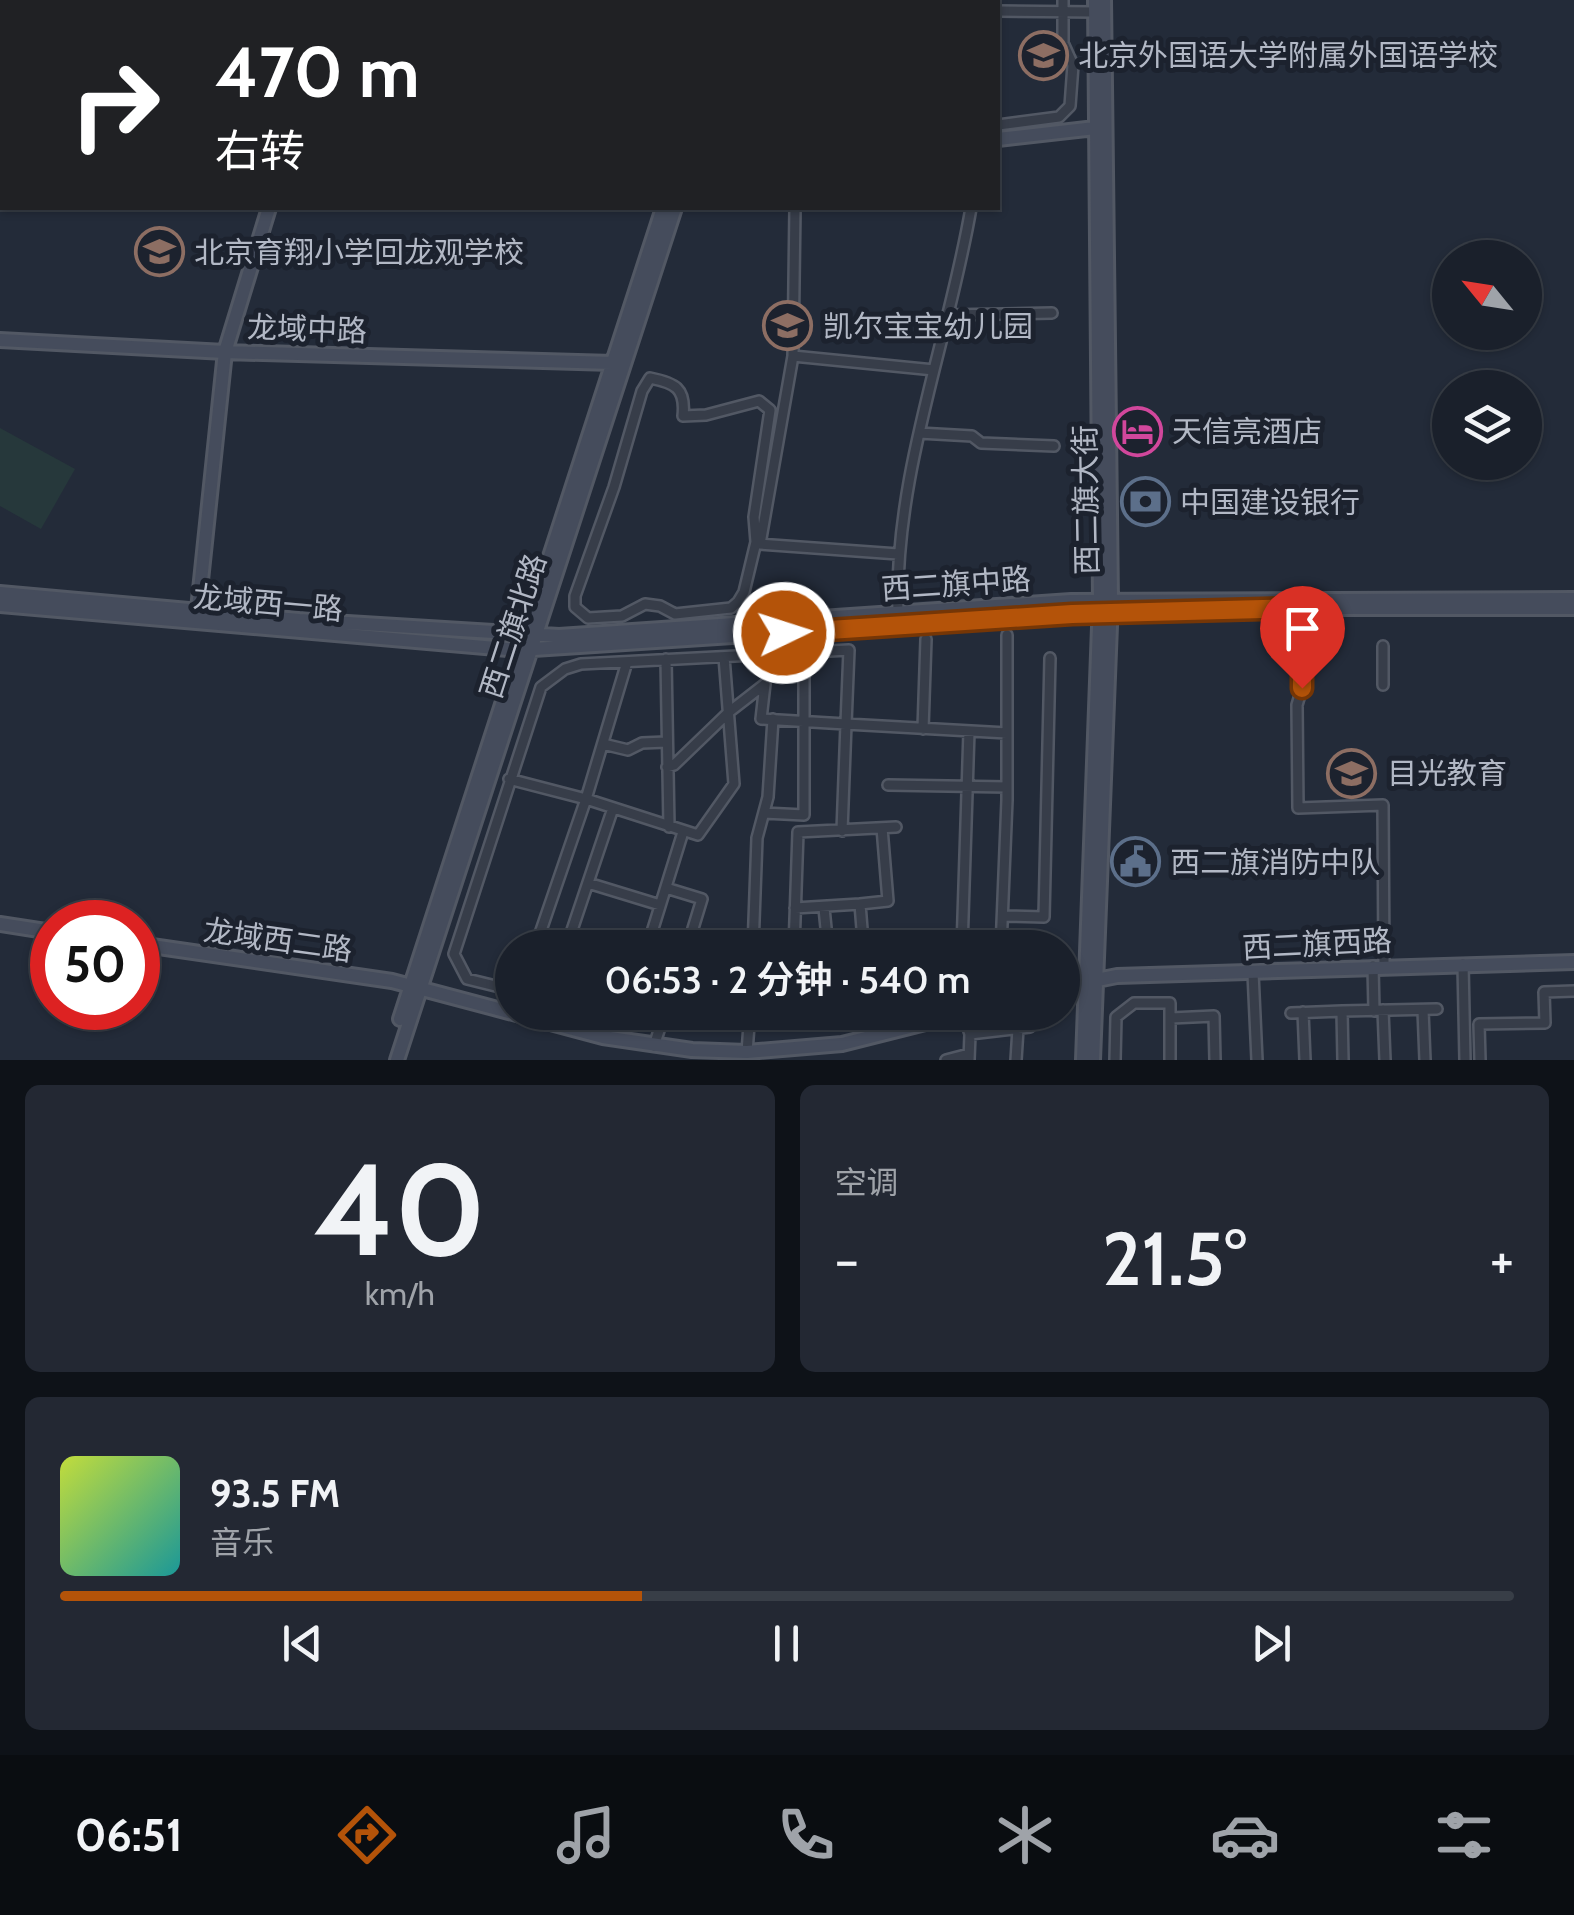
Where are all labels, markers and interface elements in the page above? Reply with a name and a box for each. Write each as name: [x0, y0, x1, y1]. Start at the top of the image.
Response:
text: 470 m: [215, 29, 420, 115]
school or university icon: 北京外国语大学附属外国语学校: [1017, 29, 1069, 81]
place label: 北京外国语大学附属外国语学校: [1078, 37, 1498, 74]
icon: right: [50, 40, 180, 170]
text: 右转: [215, 124, 305, 178]
school or university icon: 北京育翔小学回龙观学校: [133, 226, 185, 278]
place label: 北京育翔小学回龙观学校: [194, 234, 524, 271]
north arrow: [1432, 240, 1542, 350]
map controls: [1432, 240, 1542, 480]
school or university icon: 凯尔宝宝幼儿园: [762, 300, 814, 352]
street label: 龙域中路: [246, 308, 368, 350]
place label: 凯尔宝宝幼儿园: [823, 308, 1033, 345]
button: layers: [1432, 370, 1542, 480]
hotel icon: 天信亮酒店: [1111, 405, 1163, 457]
place label: 天信亮酒店: [1172, 413, 1322, 450]
street label: 西二旗大街: [1066, 425, 1106, 575]
bank icon: 中国建设银行: [1119, 476, 1171, 528]
place label: 中国建设银行: [1180, 484, 1360, 521]
street label: 西二旗北路: [472, 549, 554, 703]
street label: 西二旗中路: [880, 560, 1032, 608]
street label: 龙域西一路: [192, 578, 344, 628]
position arrow: [732, 581, 836, 685]
pin: [1260, 586, 1345, 689]
icon: arrive: [1275, 601, 1330, 656]
school or university icon: 目光教育: [1326, 747, 1378, 799]
place label: 目光教育: [1387, 755, 1507, 792]
public building icon: 西二旗消防中队: [1109, 836, 1161, 888]
place label: 西二旗消防中队: [1170, 844, 1380, 881]
speed limit sign: 50: [30, 900, 160, 1030]
street label: 龙域西二路: [201, 911, 355, 969]
street label: 西二旗西路: [1241, 922, 1393, 966]
text: 06:53 · 2 分钟 · 540 m: [605, 956, 970, 1003]
text: 40: [313, 1130, 486, 1288]
text: 空调: [835, 1163, 899, 1202]
text: 21.5°: [1102, 1213, 1246, 1304]
text: −: [835, 1226, 859, 1293]
text: +: [1490, 1226, 1514, 1293]
text: km/h: [365, 1274, 435, 1313]
text: 93.5 FM: [210, 1470, 340, 1517]
text: 音乐: [210, 1523, 274, 1562]
icon: previous: [275, 1616, 330, 1671]
icon: pause: [759, 1616, 814, 1671]
icon: next: [1244, 1616, 1299, 1671]
icon: directions: [332, 1800, 402, 1870]
icon: music: [551, 1800, 621, 1870]
icon: phone: [771, 1800, 841, 1870]
icon: climate: [990, 1800, 1060, 1870]
icon: car: [1210, 1800, 1280, 1870]
icon: filters: [1429, 1800, 1499, 1870]
text: 06:51: [75, 1808, 183, 1862]

